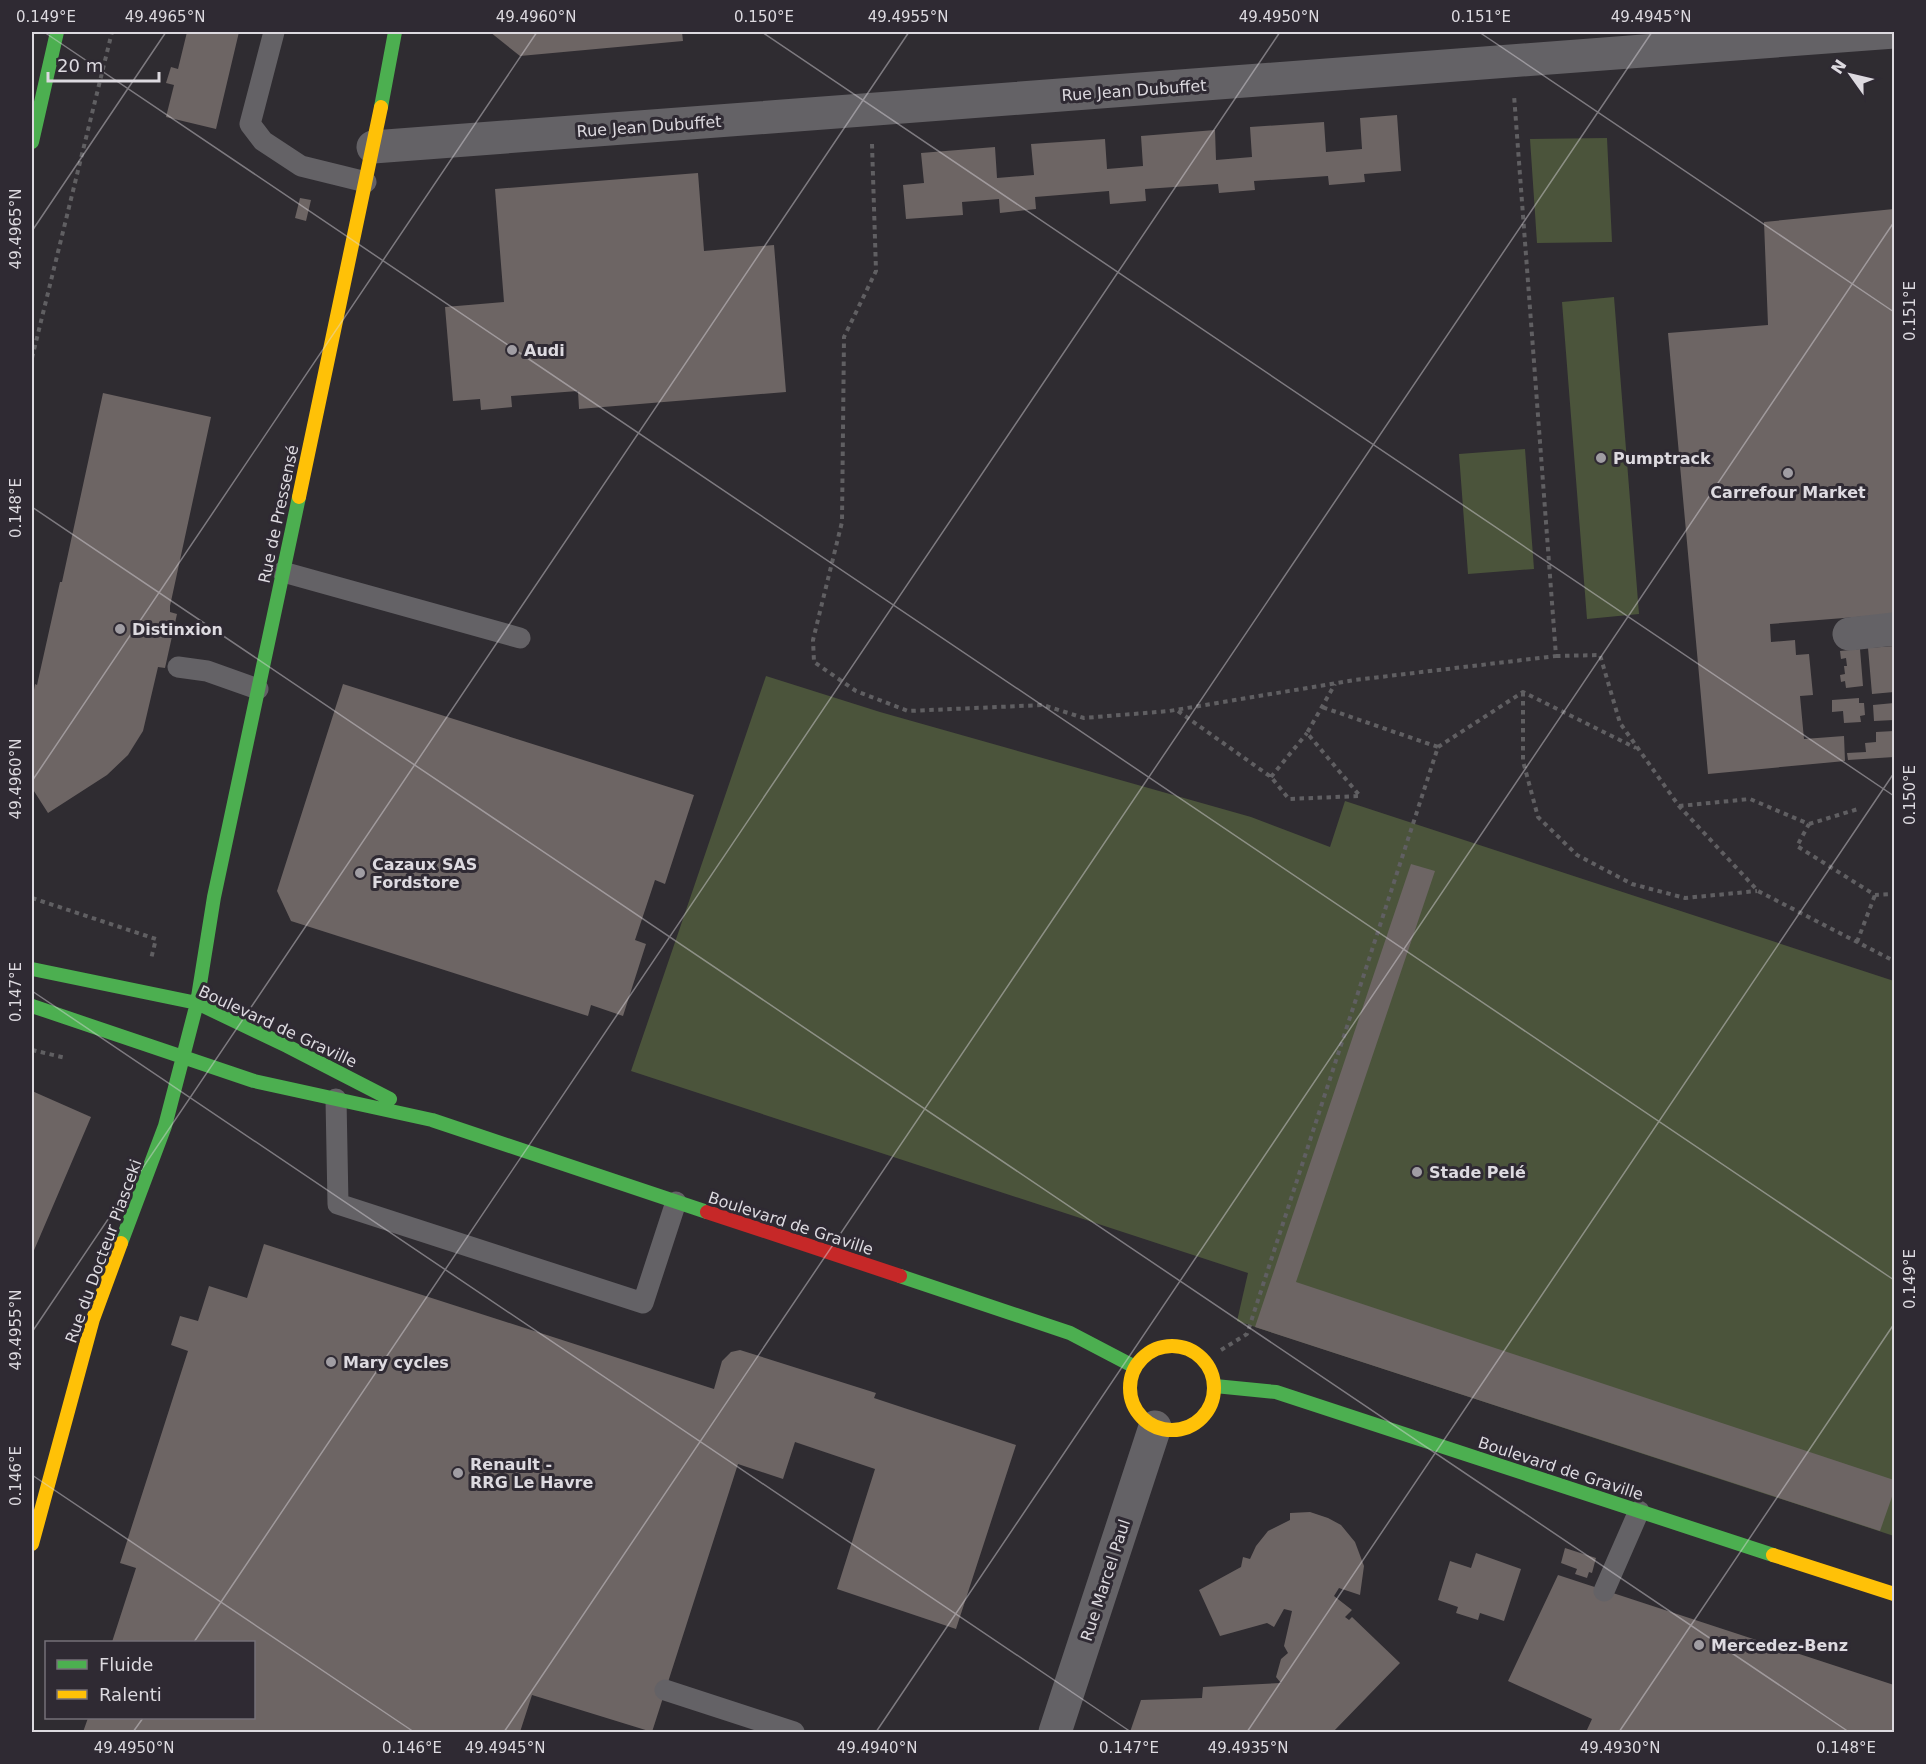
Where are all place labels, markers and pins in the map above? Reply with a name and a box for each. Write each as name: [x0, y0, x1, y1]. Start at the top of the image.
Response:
place label: Audi: [524, 341, 565, 360]
marker: Audi: [505, 343, 519, 357]
place label: Pumptrack: [1613, 449, 1711, 468]
marker: Pumptrack: [1594, 451, 1608, 465]
marker: Carrefour Market: [1781, 466, 1795, 480]
place label: Carrefour Market: [1710, 483, 1866, 502]
place label: Distinxion: [132, 620, 223, 639]
marker: Distinxion: [113, 622, 127, 636]
place label: Cazaux SAS Fordstore: [372, 855, 477, 892]
marker: Cazaux SAS Fordstore: [353, 866, 367, 880]
place label: Stade Pelé: [1429, 1163, 1526, 1182]
marker: Stade Pelé: [1410, 1165, 1424, 1179]
place label: Mary cycles: [343, 1353, 449, 1372]
marker: Mary cycles: [324, 1355, 338, 1369]
place label: Renault - RRG Le Havre: [470, 1455, 593, 1492]
marker: Renault - RRG Le Havre: [451, 1466, 465, 1480]
place label: Mercedez-Benz: [1711, 1636, 1848, 1655]
marker: Mercedez-Benz: [1692, 1638, 1706, 1652]

